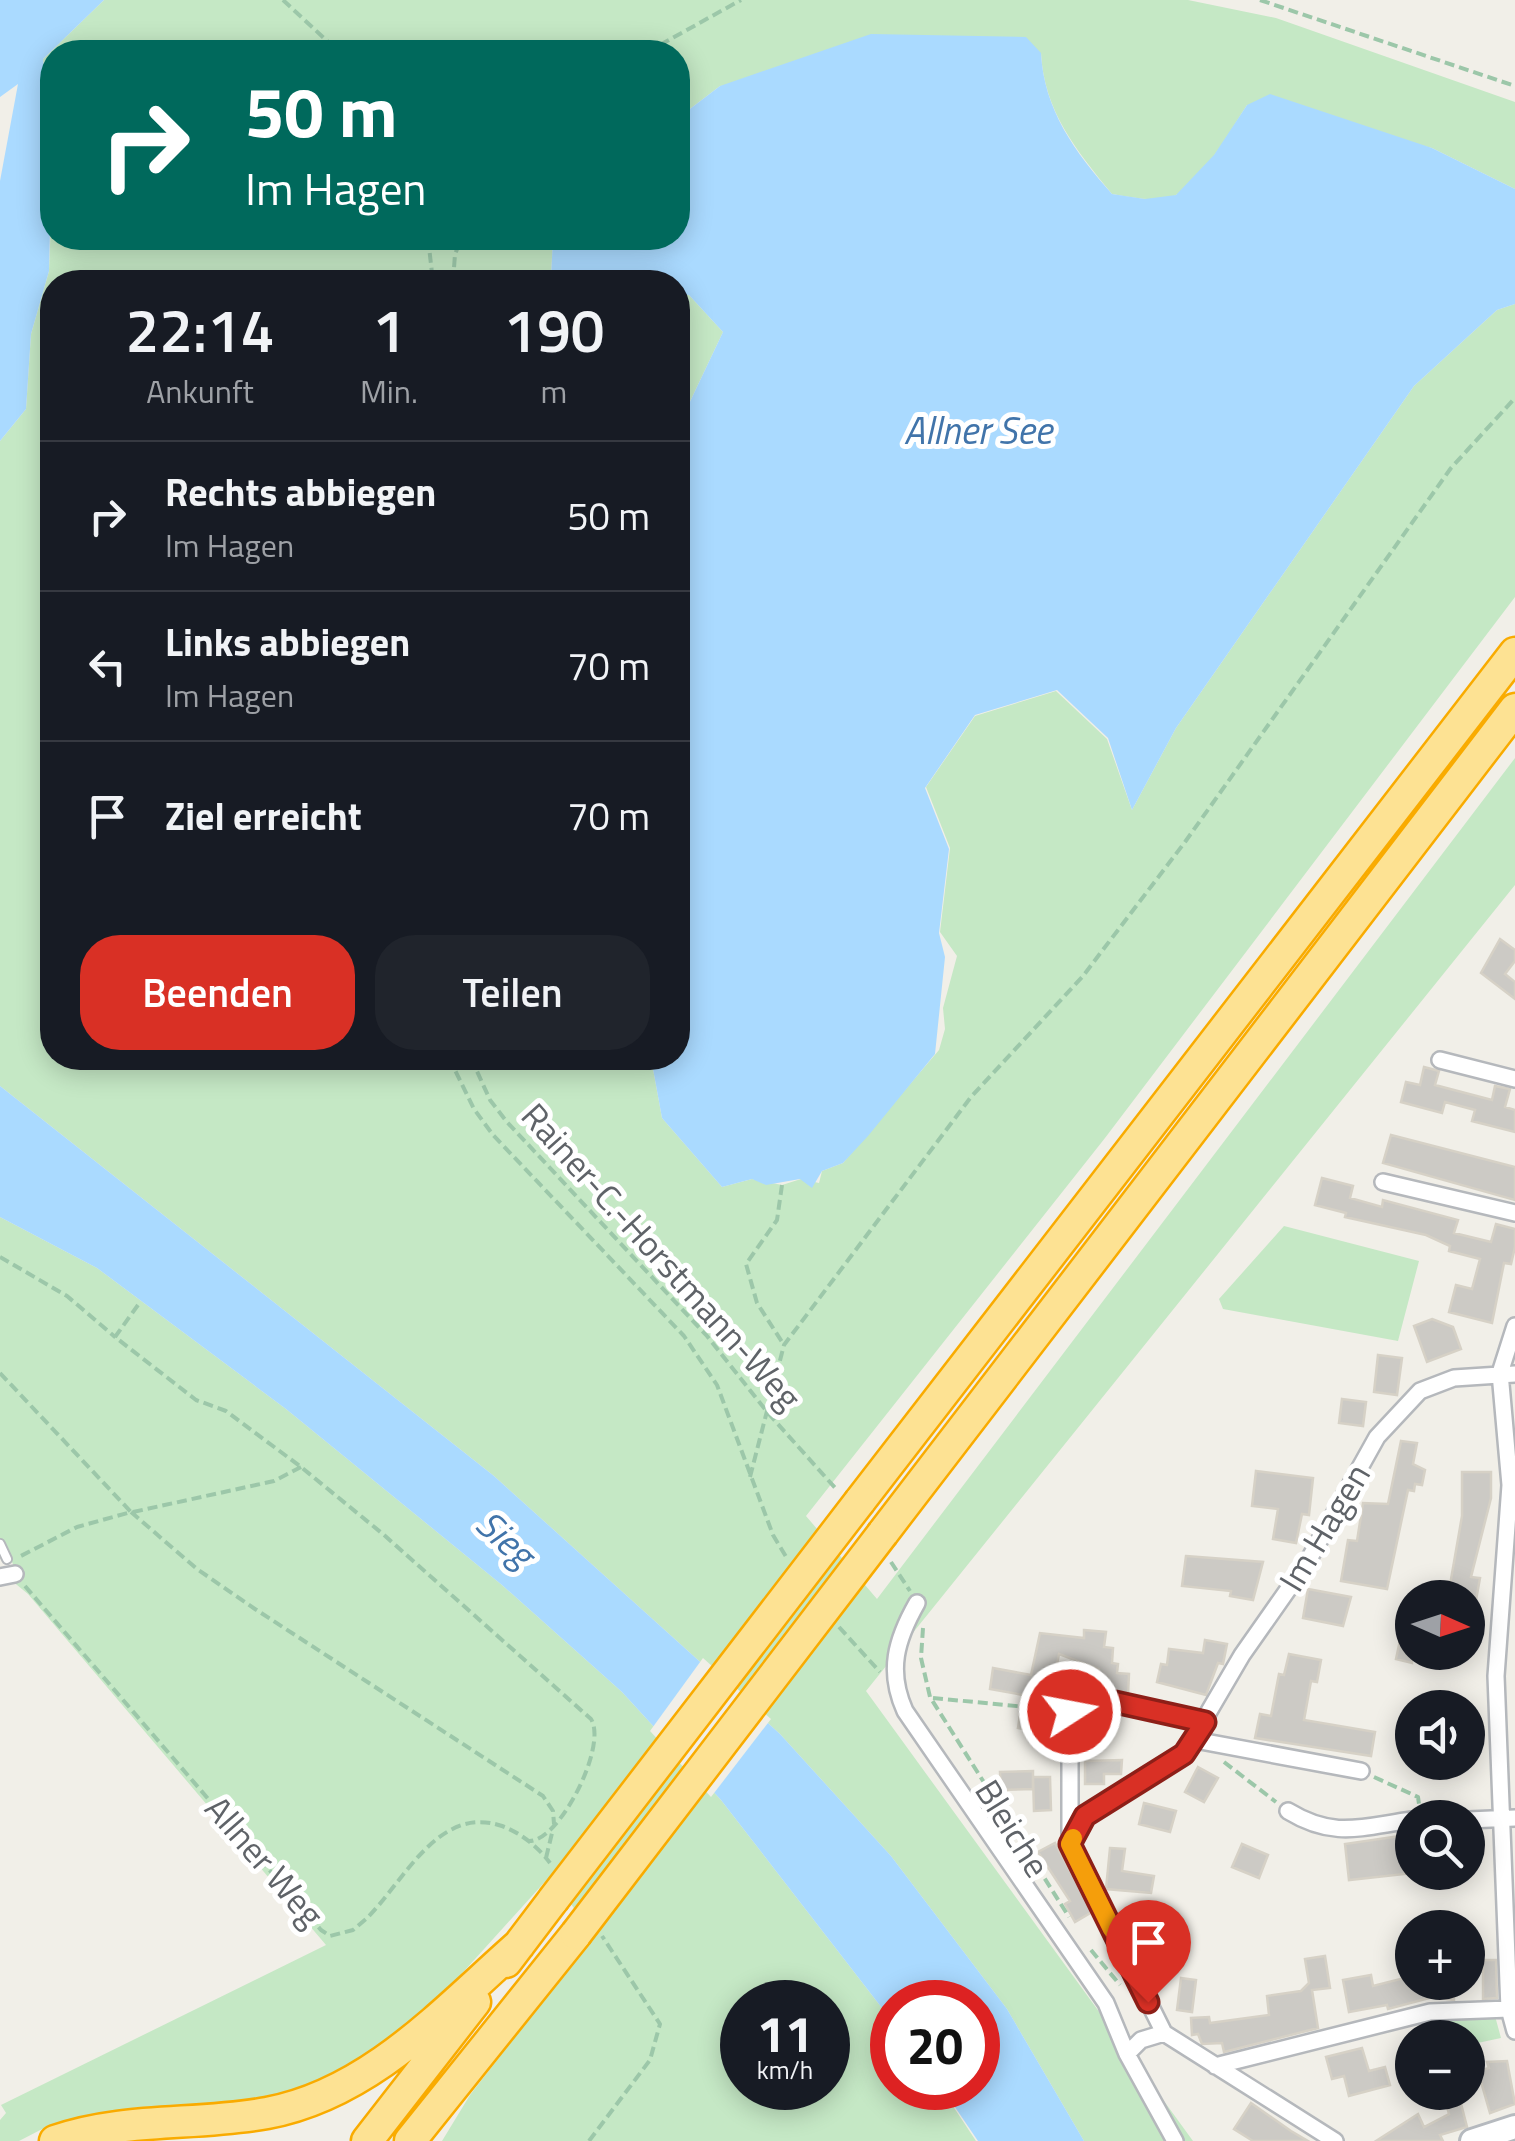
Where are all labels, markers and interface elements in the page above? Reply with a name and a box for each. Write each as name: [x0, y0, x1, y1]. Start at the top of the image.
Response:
text: 50 m: [245, 58, 398, 164]
icon: right: [80, 80, 210, 210]
text: Im Hagen: [245, 154, 427, 222]
text: 22:14: [126, 284, 274, 375]
text: 1: [372, 284, 406, 375]
text: 190: [504, 284, 604, 375]
text: Ankunft: [146, 367, 254, 415]
text: Min.: [360, 367, 418, 415]
text: m: [541, 367, 567, 415]
water label: Allner See: [904, 401, 1055, 459]
text: Rechts abbiegen: [165, 463, 436, 521]
text: 50 m: [567, 487, 650, 545]
icon: right: [80, 489, 135, 544]
text: Im Hagen: [165, 521, 294, 569]
text: Links abbiegen: [165, 613, 410, 671]
text: 70 m: [567, 637, 650, 695]
icon: left: [80, 639, 135, 694]
text: Im Hagen: [165, 671, 294, 719]
text: Ziel erreicht: [165, 787, 362, 845]
text: 70 m: [567, 787, 650, 845]
icon: arrive: [80, 789, 135, 844]
button: Beenden: [80, 935, 355, 1050]
button: Teilen: [375, 935, 650, 1050]
street label: Rainer-C.-Horstmann-Weg: [509, 1090, 815, 1422]
street label: Im Hagen: [1264, 1453, 1384, 1601]
water label: Sieg: [464, 1496, 552, 1583]
north arrow: [1395, 1580, 1485, 1670]
map controls: [1395, 1580, 1485, 2110]
position arrow: [1018, 1660, 1122, 1764]
button: sound: [1395, 1690, 1485, 1780]
street label: Bleiche: [962, 1768, 1064, 1888]
street label: Allner Weg: [192, 1783, 338, 1939]
button: search: [1395, 1800, 1485, 1890]
pin: [1106, 1900, 1191, 2003]
button: +: [1395, 1910, 1485, 2000]
icon: arrive: [1121, 1915, 1176, 1970]
speed limit sign: 20: [870, 1980, 1000, 2110]
text: 11: [757, 1995, 813, 2071]
button: −: [1395, 2020, 1485, 2110]
text: km/h: [757, 2051, 813, 2089]

